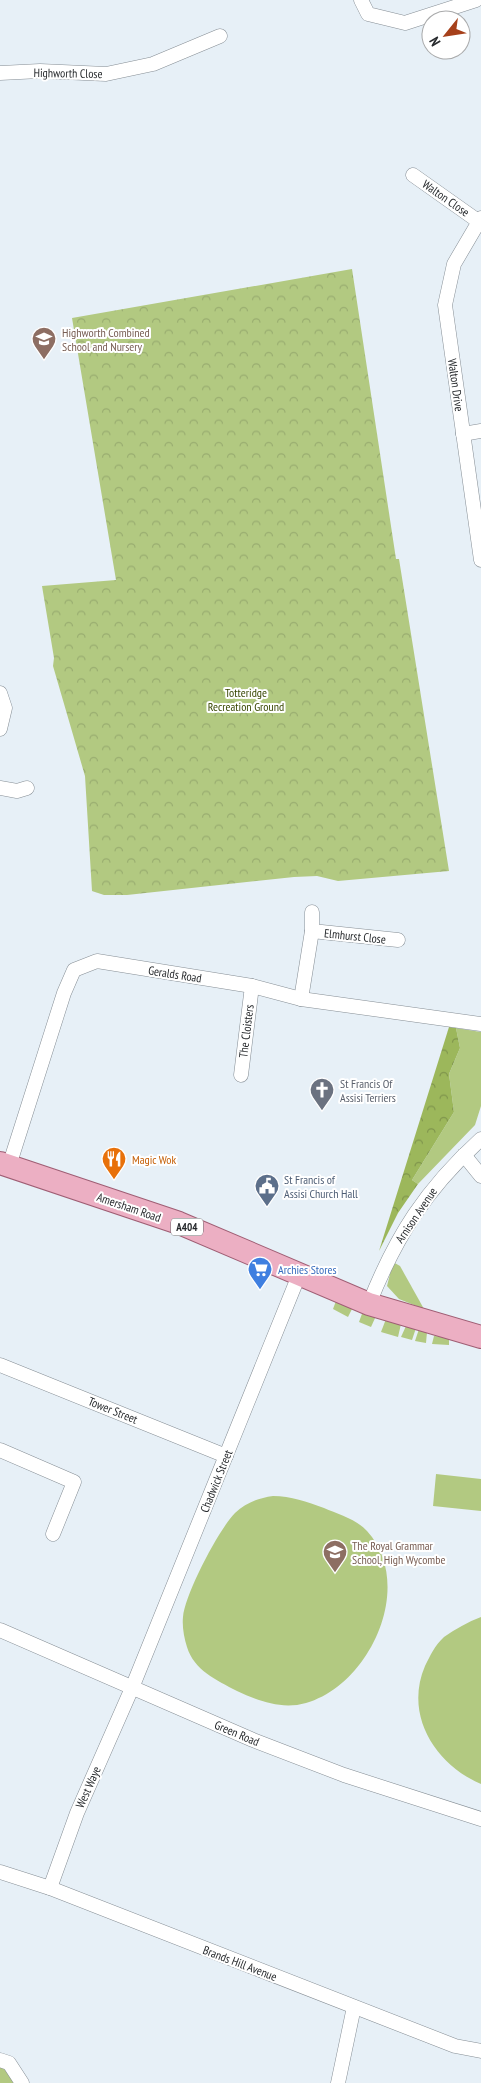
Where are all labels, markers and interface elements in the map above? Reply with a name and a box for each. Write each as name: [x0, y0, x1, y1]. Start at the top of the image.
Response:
north arrow: [421, 10, 471, 60]
text: N: [425, 34, 444, 49]
street label: Highworth Close: [33, 65, 103, 81]
street label: Walton Close: [420, 176, 472, 220]
place label: Highworth Combined School and Nursery: [62, 325, 150, 354]
school or university icon: Highworth Combined School and Nursery: [31, 326, 57, 360]
street label: Walton Drive: [445, 358, 467, 412]
park label: Totteridge Recreation Ground: [208, 685, 284, 714]
street label: Elmhurst Close: [323, 925, 387, 947]
street label: Geralds Road: [147, 962, 203, 986]
street label: The Cloisters: [235, 1003, 257, 1059]
place label: St Francis Of Assisi Terriers: [340, 1076, 396, 1105]
church icon: St Francis Of Assisi Terriers: [309, 1077, 335, 1111]
restaurant icon: Magic Wok: [101, 1146, 127, 1180]
place label: Magic Wok: [132, 1152, 176, 1167]
place label: St Francis of Assisi Church Hall: [284, 1172, 358, 1201]
public building icon: St Francis of Assisi Church Hall: [254, 1173, 280, 1207]
street label: Arnison Avenue: [392, 1184, 440, 1246]
street label: Amersham Road: [95, 1189, 163, 1225]
road number: A404: [171, 1218, 203, 1236]
supermarket icon: Archies Stores: [247, 1256, 273, 1290]
place label: Archies Stores: [278, 1262, 337, 1277]
street label: Tower Street: [86, 1393, 140, 1427]
street label: Chadwick Street: [197, 1447, 236, 1515]
place label: The Royal Grammar School, High Wycombe: [352, 1538, 445, 1567]
school or university icon: The Royal Grammar School, High Wycombe: [322, 1539, 348, 1573]
street label: Green Road: [212, 1717, 262, 1749]
street label: West Waye: [72, 1764, 104, 1810]
street label: Brands Hill Avenue: [201, 1942, 279, 1984]

